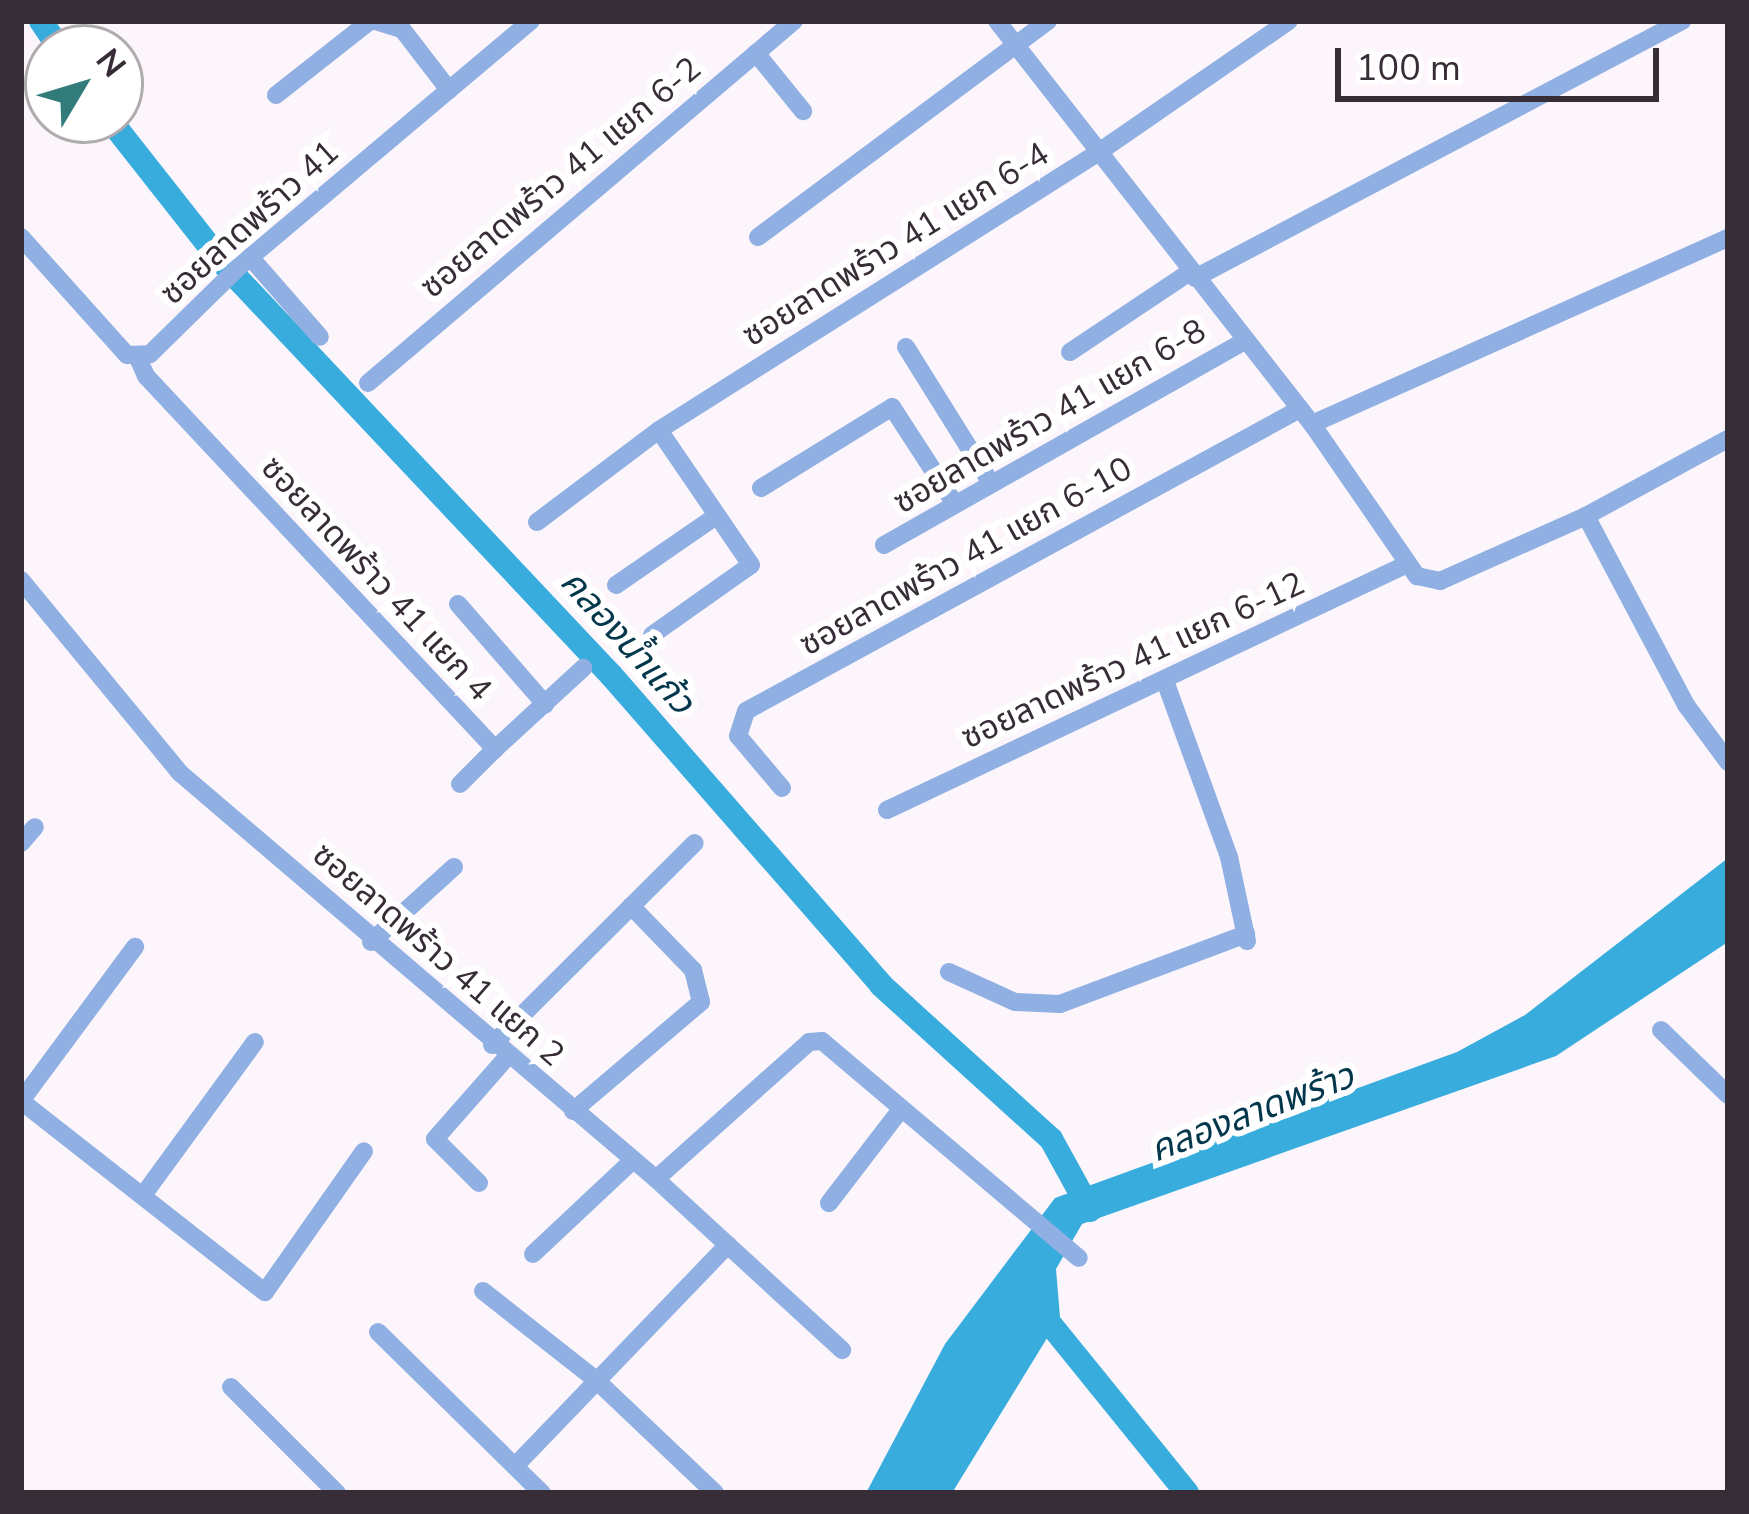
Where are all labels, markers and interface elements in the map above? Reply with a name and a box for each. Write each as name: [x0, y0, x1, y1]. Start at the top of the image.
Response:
north arrow: [24, 24, 144, 144]
scale bar: [1341, 24, 1665, 98]
text: N: [85, 40, 136, 87]
text: 100 m: [1356, 44, 1461, 93]
street label: ซอยลาดพร้าว 41 แยก 6-2: [413, 49, 709, 307]
street label: ซอยลาดพร้าว 41: [153, 133, 347, 313]
street label: ซอยลาดพร้าว 41 แยก 6-4: [735, 134, 1057, 356]
street label: ซอยลาดพร้าว 41 แยก 6-8: [887, 311, 1213, 523]
street label: ซอยลาดพร้าว 41 แยก 4: [252, 448, 500, 710]
street label: ซอยลาดพร้าว 41 แยก 6-10: [793, 449, 1139, 665]
water label: คลองน้ำแก้ว: [551, 561, 703, 723]
street label: ซอยลาดพร้าว 41 แยก 6-12: [955, 564, 1311, 758]
street label: ซอยลาดพร้าว 41 แยก 2: [304, 835, 572, 1075]
water label: คลองลาดพร้าว: [1144, 1054, 1360, 1172]

